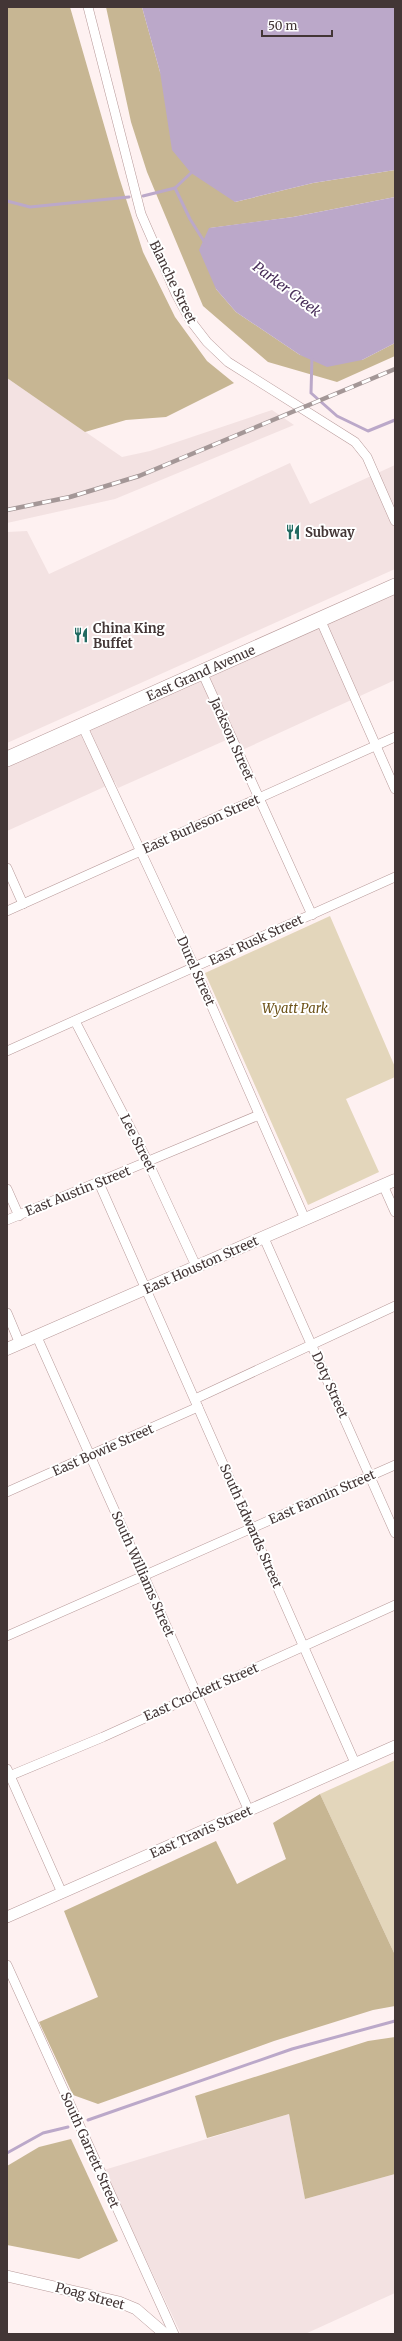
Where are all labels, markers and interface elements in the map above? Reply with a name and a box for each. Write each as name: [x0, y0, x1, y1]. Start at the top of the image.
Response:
scale bar: [262, 12, 332, 38]
text: 50 m: [268, 18, 297, 33]
street label: Blanche Street: [146, 238, 200, 326]
water label: Parker Creek: [249, 258, 325, 321]
restaurant icon: Subway: [284, 523, 302, 541]
place label: Subway: [305, 524, 355, 541]
place label: China King Buffet: [93, 620, 165, 652]
restaurant icon: China King Buffet: [72, 626, 90, 644]
street label: East Grand Avenue: [144, 641, 258, 704]
street label: Jackson Street: [206, 694, 258, 783]
street label: East Burleson Street: [140, 791, 262, 857]
street label: East Rusk Street: [206, 911, 306, 969]
street label: Durel Street: [173, 933, 219, 1009]
park label: Wyatt Park: [262, 1000, 328, 1017]
street label: Lee Street: [116, 1111, 160, 1175]
street label: East Austin Street: [23, 1162, 133, 1220]
street label: East Houston Street: [141, 1232, 261, 1298]
street label: Doty Street: [308, 1349, 352, 1421]
street label: East Bowie Street: [50, 1420, 156, 1480]
street label: South Edwards Street: [216, 1461, 286, 1591]
street label: East Fannin Street: [266, 1466, 378, 1528]
street label: South Williams Street: [108, 1508, 178, 1640]
street label: East Crockett Street: [141, 1659, 261, 1725]
street label: East Travis Street: [147, 1802, 255, 1862]
street label: South Garrett Street: [57, 2089, 123, 2211]
street label: Poag Street: [54, 2279, 126, 2313]

